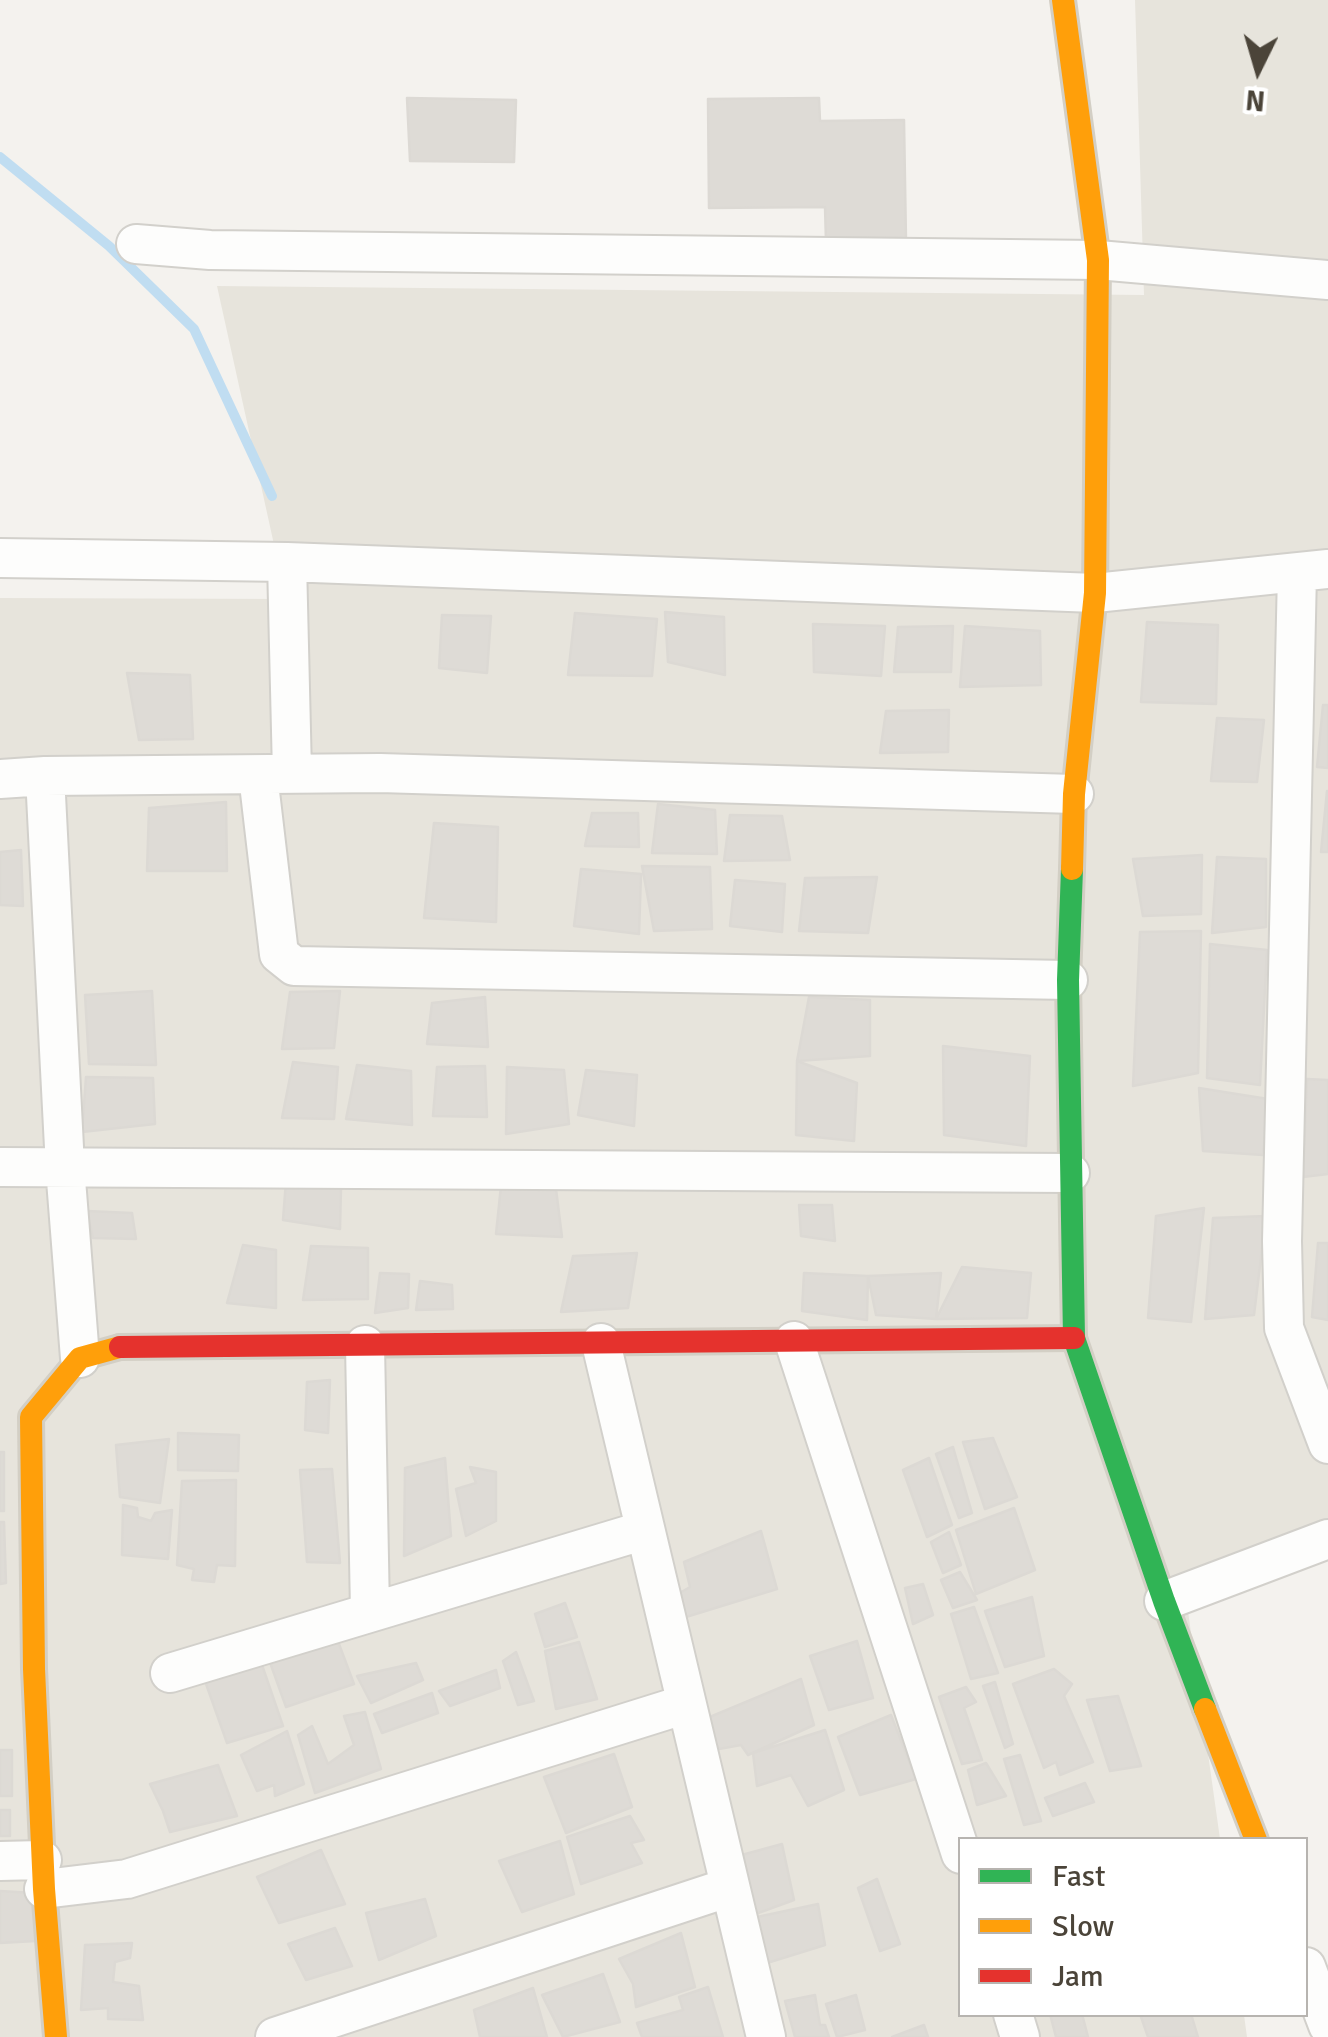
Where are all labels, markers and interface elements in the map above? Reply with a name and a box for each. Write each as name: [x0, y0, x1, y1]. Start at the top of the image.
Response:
north arrow: [1208, 20, 1308, 120]
text: N: [1244, 82, 1267, 118]
legend: [958, 1837, 1308, 2017]
text: Fast: [1052, 1858, 1105, 1895]
text: Slow: [1052, 1908, 1114, 1945]
text: Jam: [1052, 1958, 1104, 1995]

